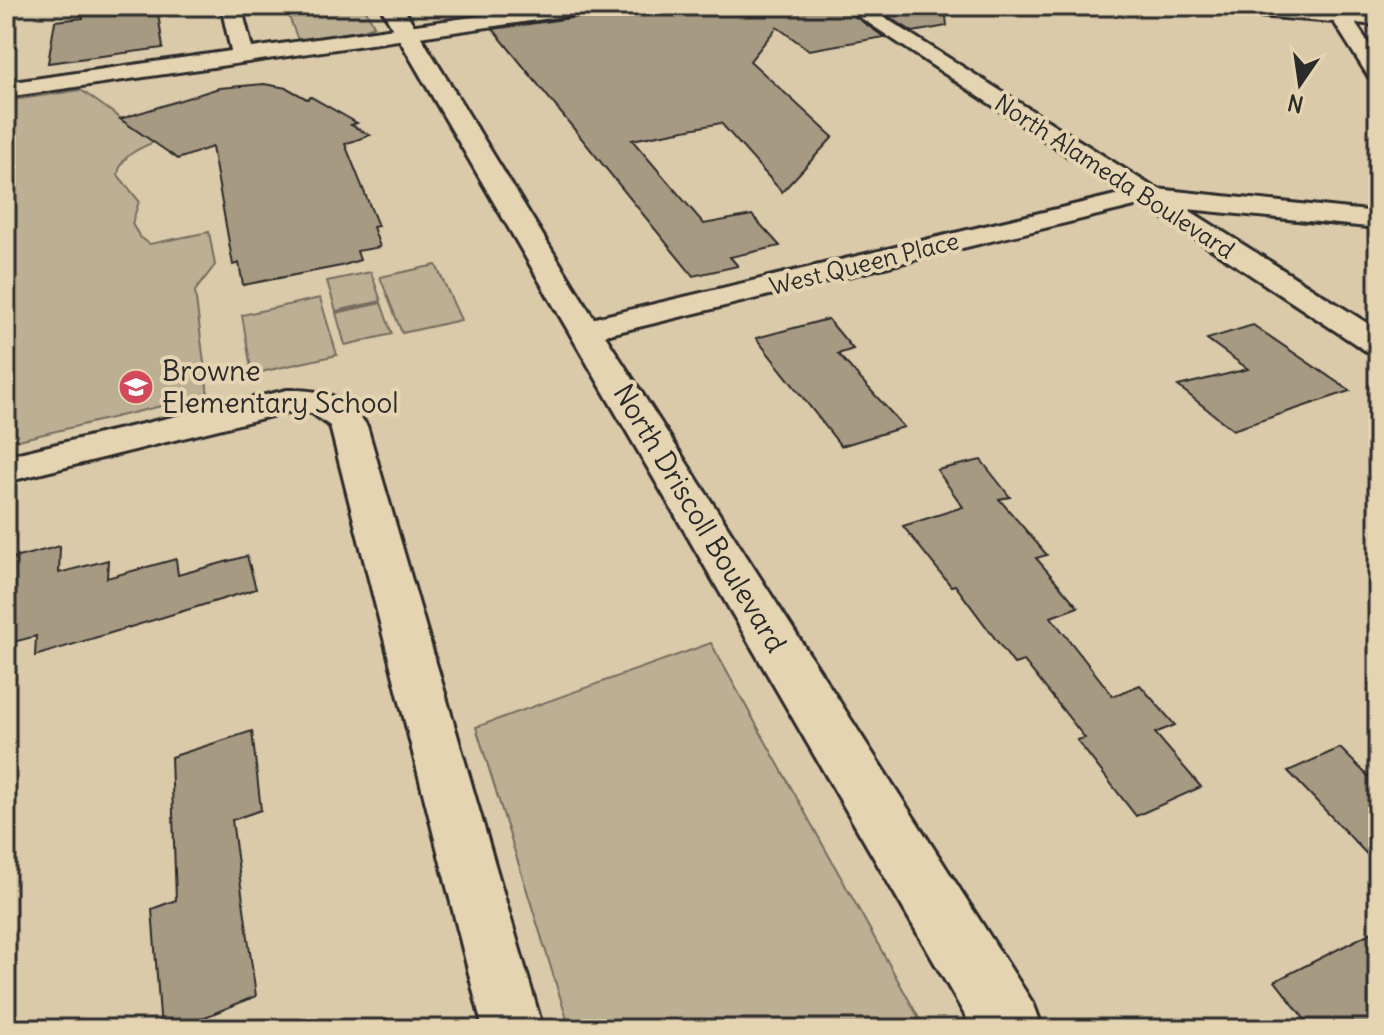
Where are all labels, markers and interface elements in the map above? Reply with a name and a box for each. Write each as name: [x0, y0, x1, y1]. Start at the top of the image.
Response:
north arrow: [1260, 44, 1340, 124]
street label: North Alameda Boulevard: [990, 87, 1240, 265]
text: N: [1285, 88, 1306, 119]
street label: West Queen Place: [766, 225, 962, 301]
place label: Browne Elementary School: [162, 353, 399, 421]
school or university icon: Browne Elementary School: [117, 368, 155, 406]
street label: North Driscoll Boulevard: [606, 377, 794, 659]

